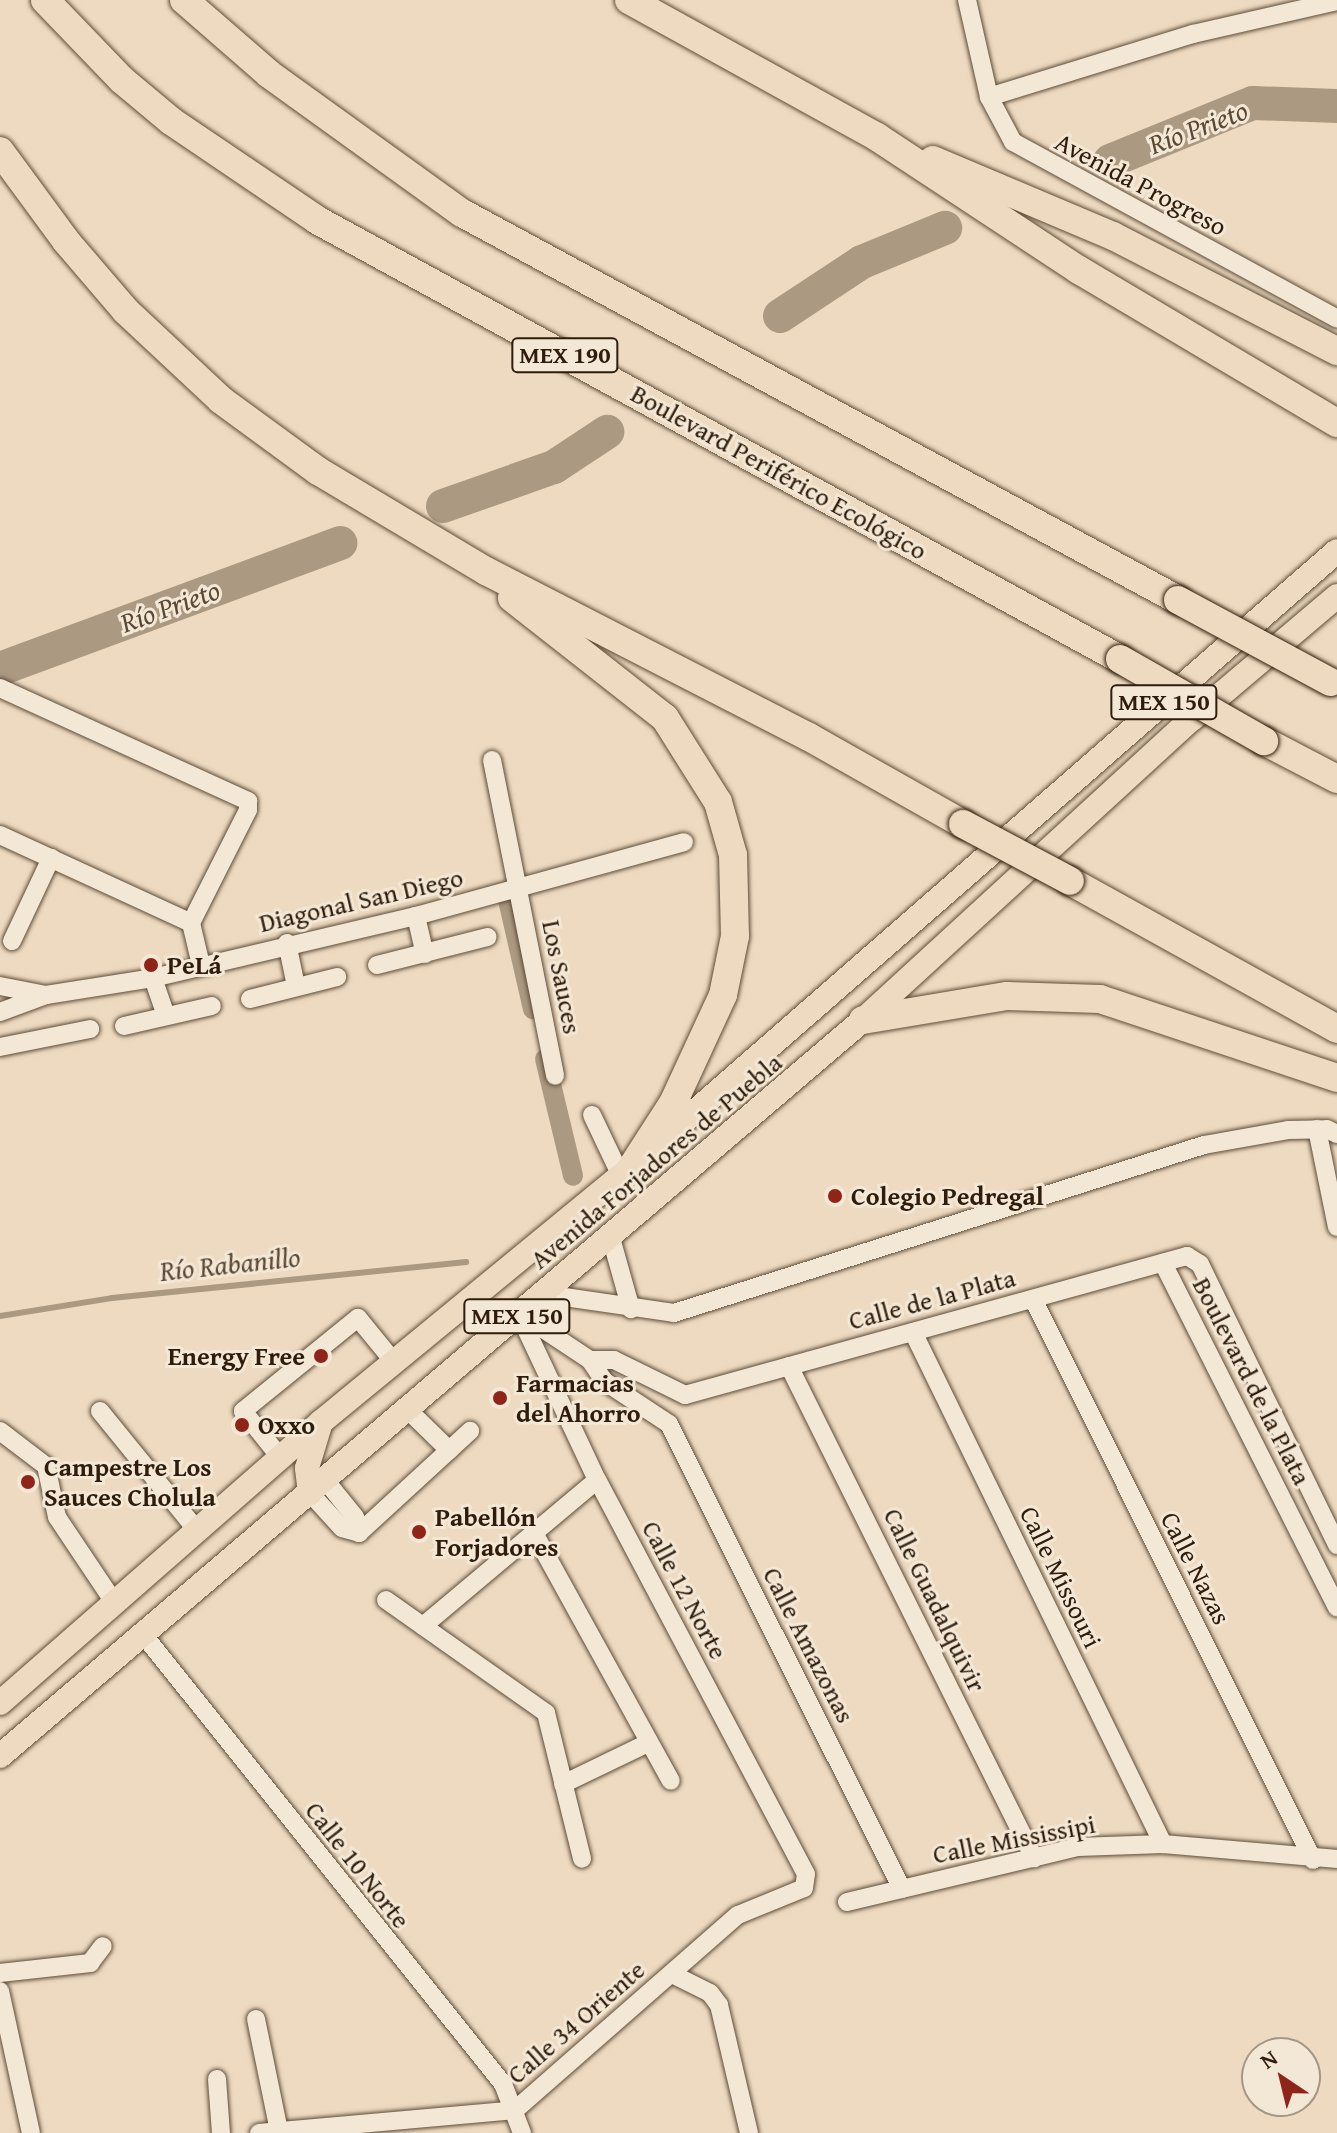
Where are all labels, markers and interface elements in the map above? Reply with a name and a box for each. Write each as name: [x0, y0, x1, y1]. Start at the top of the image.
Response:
water label: Río Prieto: [1144, 93, 1252, 161]
street label: Avenida Progreso: [1050, 126, 1232, 242]
road number: MEX 190: [511, 335, 619, 375]
street label: Boulevard Periférico Ecológico: [626, 378, 932, 566]
water label: Río Prieto: [116, 573, 224, 639]
road number: MEX 150: [1110, 682, 1218, 722]
street label: Diagonal San Diego: [256, 861, 466, 939]
street label: Los Sauces: [536, 918, 588, 1036]
place label: PeLá: [167, 949, 222, 981]
marker: PeLá: [142, 956, 160, 974]
street label: Avenida Forjadores de Puebla: [524, 1047, 788, 1275]
place label: Colegio Pedregal: [851, 1180, 1044, 1212]
marker: Colegio Pedregal: [826, 1187, 844, 1205]
water label: Río Rabanillo: [158, 1240, 302, 1288]
street label: Calle de la Plata: [845, 1262, 1019, 1336]
street label: Boulevard de la Plata: [1186, 1272, 1318, 1490]
road number: MEX 150: [463, 1296, 571, 1336]
place label: Energy Free: [168, 1340, 305, 1372]
marker: Energy Free: [312, 1347, 330, 1365]
place label: Farmacias del Ahorro: [516, 1367, 641, 1428]
marker: Farmacias del Ahorro: [491, 1389, 509, 1407]
place label: Oxxo: [258, 1409, 315, 1441]
marker: Oxxo: [233, 1416, 251, 1434]
place label: Campestre Los Sauces Cholula: [44, 1451, 216, 1512]
marker: Campestre Los Sauces Cholula: [19, 1473, 37, 1491]
place label: Pabellón Forjadores: [435, 1501, 559, 1562]
street label: Calle Missouri: [1013, 1501, 1109, 1653]
street label: Calle Guadalquivir: [877, 1503, 993, 1697]
street label: Calle Nazas: [1154, 1506, 1238, 1630]
street label: Calle 12 Norte: [636, 1516, 734, 1664]
marker: Pabellón Forjadores: [410, 1523, 428, 1541]
street label: Calle Amazonas: [756, 1562, 862, 1728]
street label: Calle 10 Norte: [299, 1795, 417, 1935]
street label: Calle Mississipi: [930, 1808, 1098, 1870]
street label: Calle 34 Oriente: [501, 1954, 651, 2090]
north arrow: [1241, 2037, 1321, 2117]
text: N: [1253, 2042, 1284, 2076]

